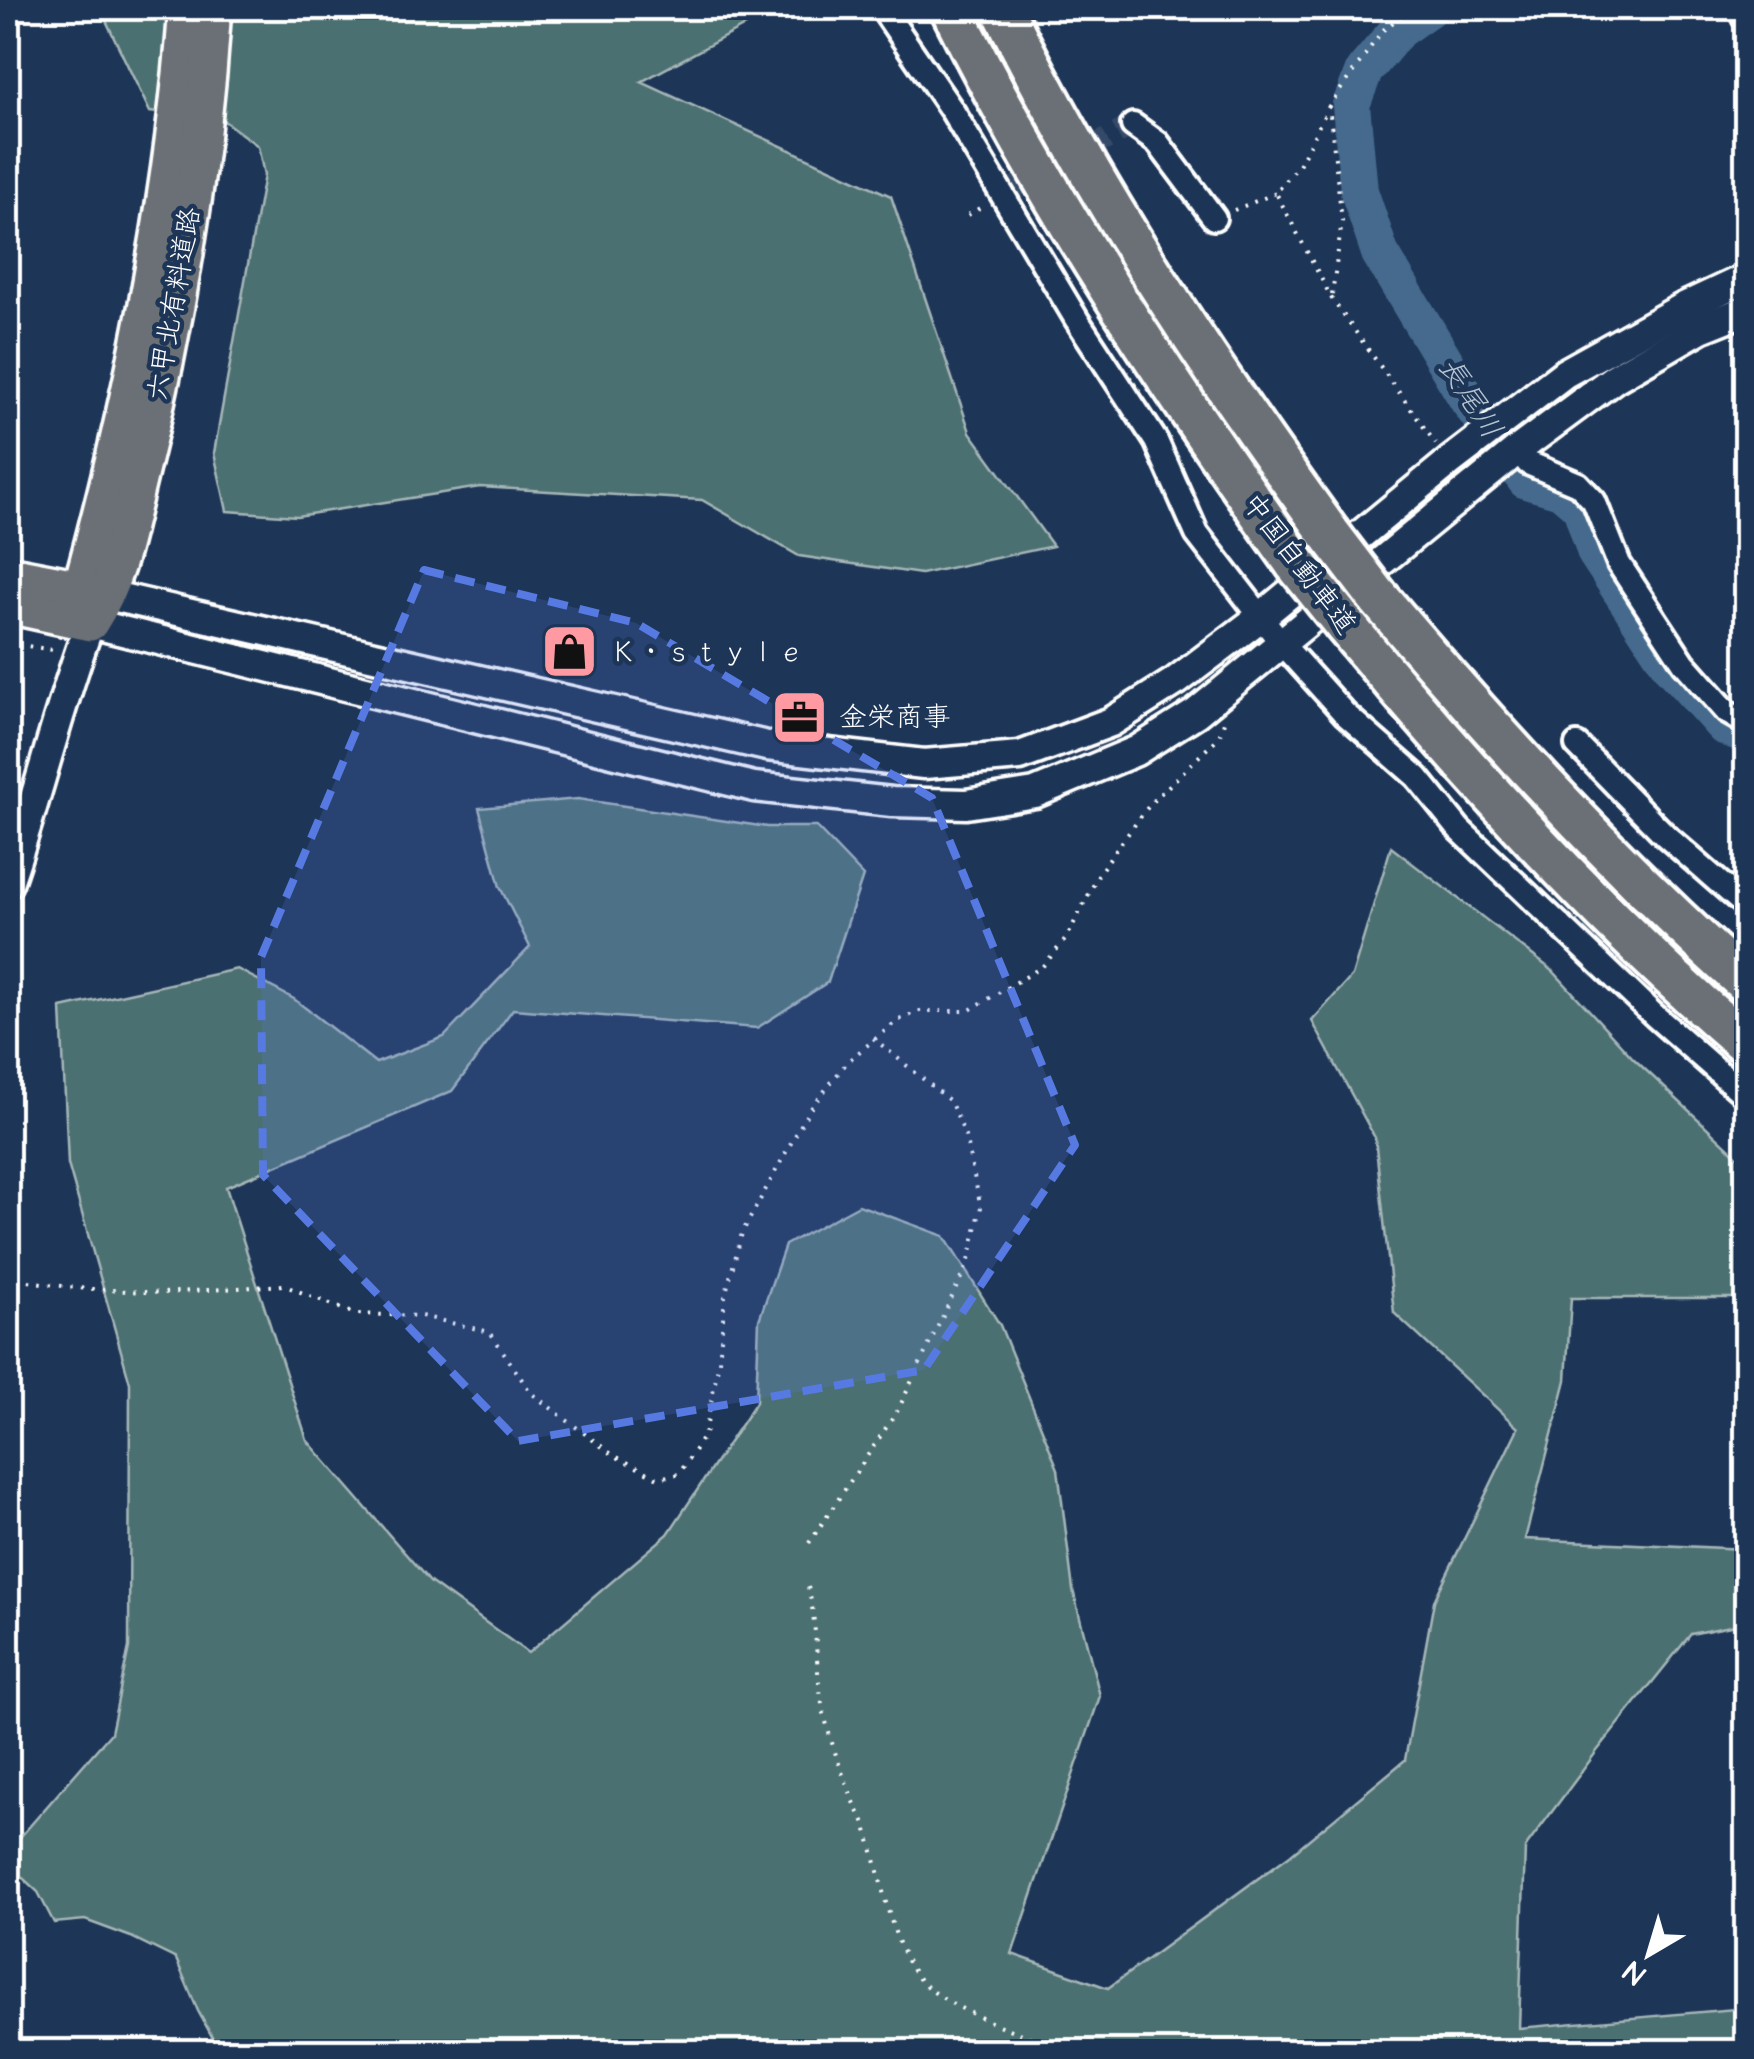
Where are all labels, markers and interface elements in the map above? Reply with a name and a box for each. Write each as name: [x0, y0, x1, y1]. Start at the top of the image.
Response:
street label: 六甲北有料道路: [138, 204, 210, 404]
water label: 長尾川: [1428, 349, 1512, 447]
street label: 中国自動車道: [1233, 485, 1365, 643]
shop icon: Ｋ・ｓｔｙｌｅ: [540, 622, 600, 682]
place label: Ｋ・ｓｔｙｌｅ: [609, 633, 805, 672]
office icon: 金栄商事: [770, 687, 830, 747]
place label: 金栄商事: [839, 698, 951, 737]
north arrow: [1599, 1904, 1699, 2004]
text: N: [1615, 1951, 1653, 1993]

